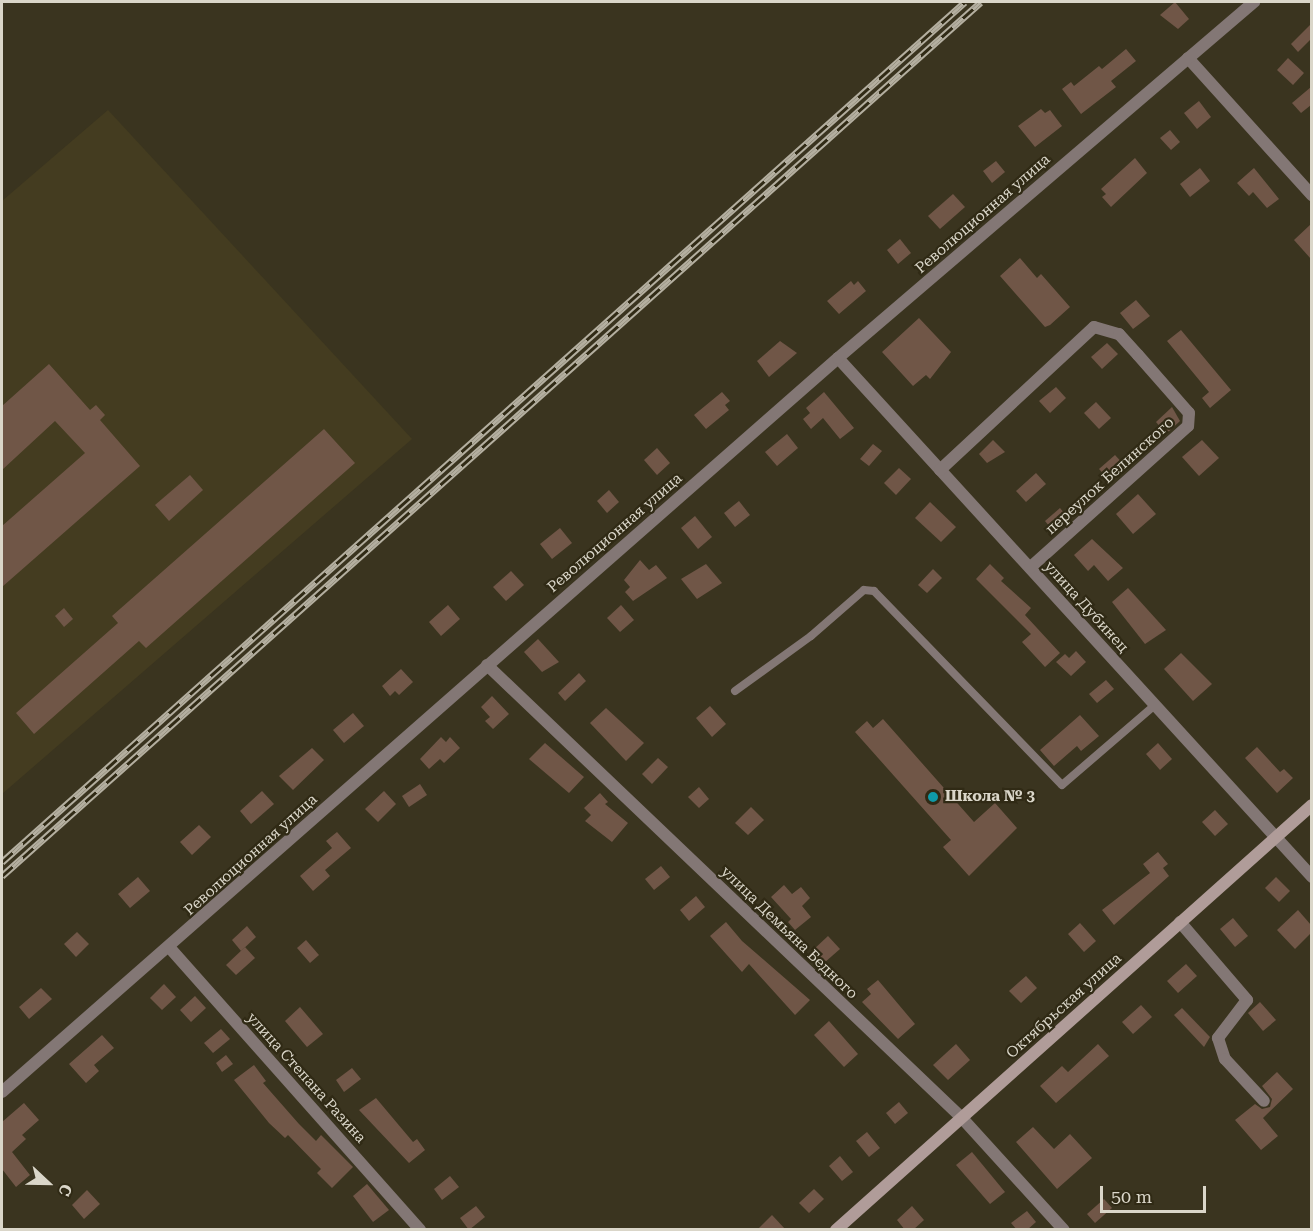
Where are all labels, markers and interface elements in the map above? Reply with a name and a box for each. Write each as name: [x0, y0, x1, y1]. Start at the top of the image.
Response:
street label: Революционная улица: [912, 151, 1054, 277]
street label: переулок Белинского: [1042, 414, 1178, 538]
street label: Революционная улица: [544, 470, 686, 596]
street label: улица Дубинец: [1040, 557, 1132, 657]
place label: Школа № 3: [945, 788, 1035, 806]
marker: Школа № 3: [926, 790, 940, 804]
street label: Революционная улица: [181, 791, 321, 919]
street label: улица Демьяна Бедного: [717, 863, 861, 1003]
street label: Октябрьская улица: [1003, 950, 1125, 1062]
street label: улица Степана Разина: [243, 1009, 369, 1147]
north arrow: [18, 1153, 78, 1213]
scale bar: [1103, 1174, 1210, 1212]
text: С: [54, 1181, 76, 1199]
text: 50 m: [1111, 1186, 1152, 1207]

